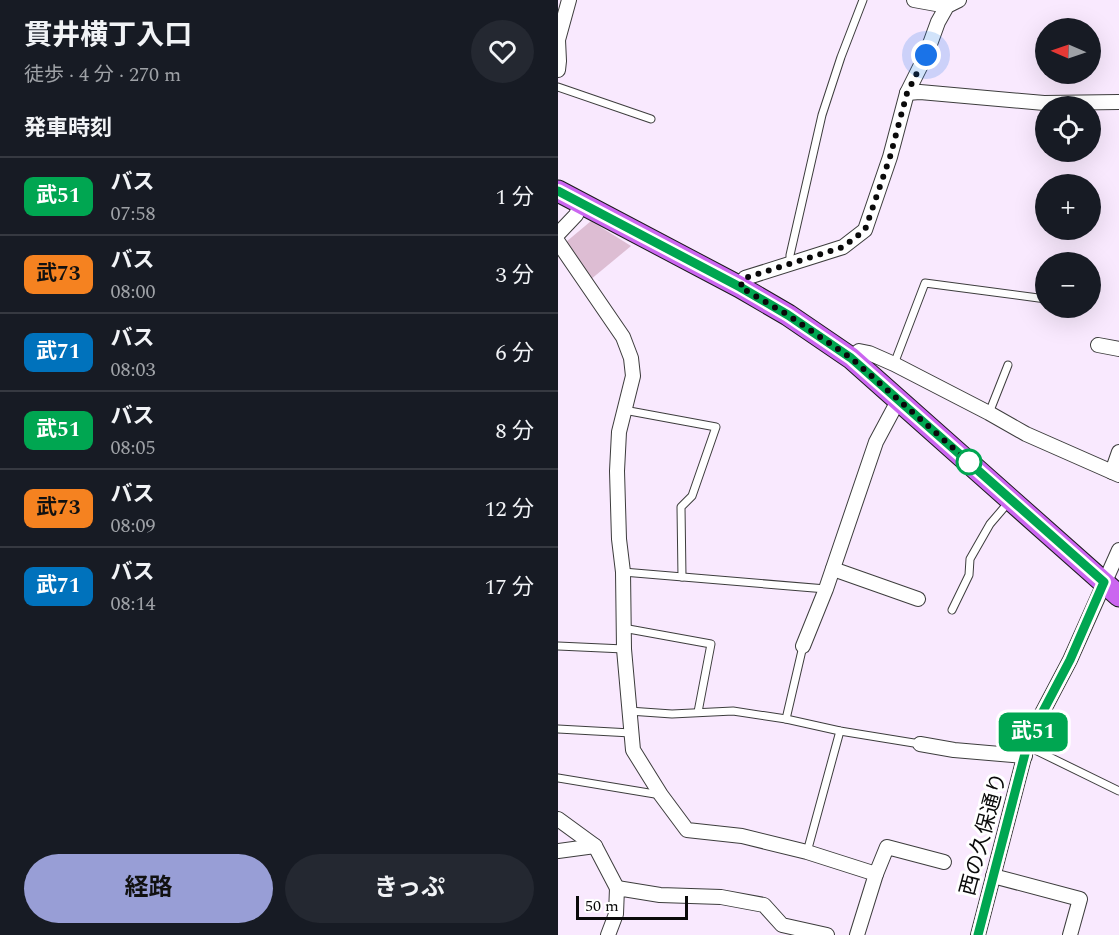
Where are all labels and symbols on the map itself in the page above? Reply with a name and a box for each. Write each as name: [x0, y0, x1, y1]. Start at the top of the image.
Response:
north arrow: [1035, 18, 1101, 84]
your location: [911, 40, 941, 70]
unlabelled marker: [956, 449, 982, 475]
line badge: 武51: [998, 712, 1068, 752]
street label: 西の久保通り: [952, 769, 1016, 899]
scale bar: [576, 893, 688, 920]

